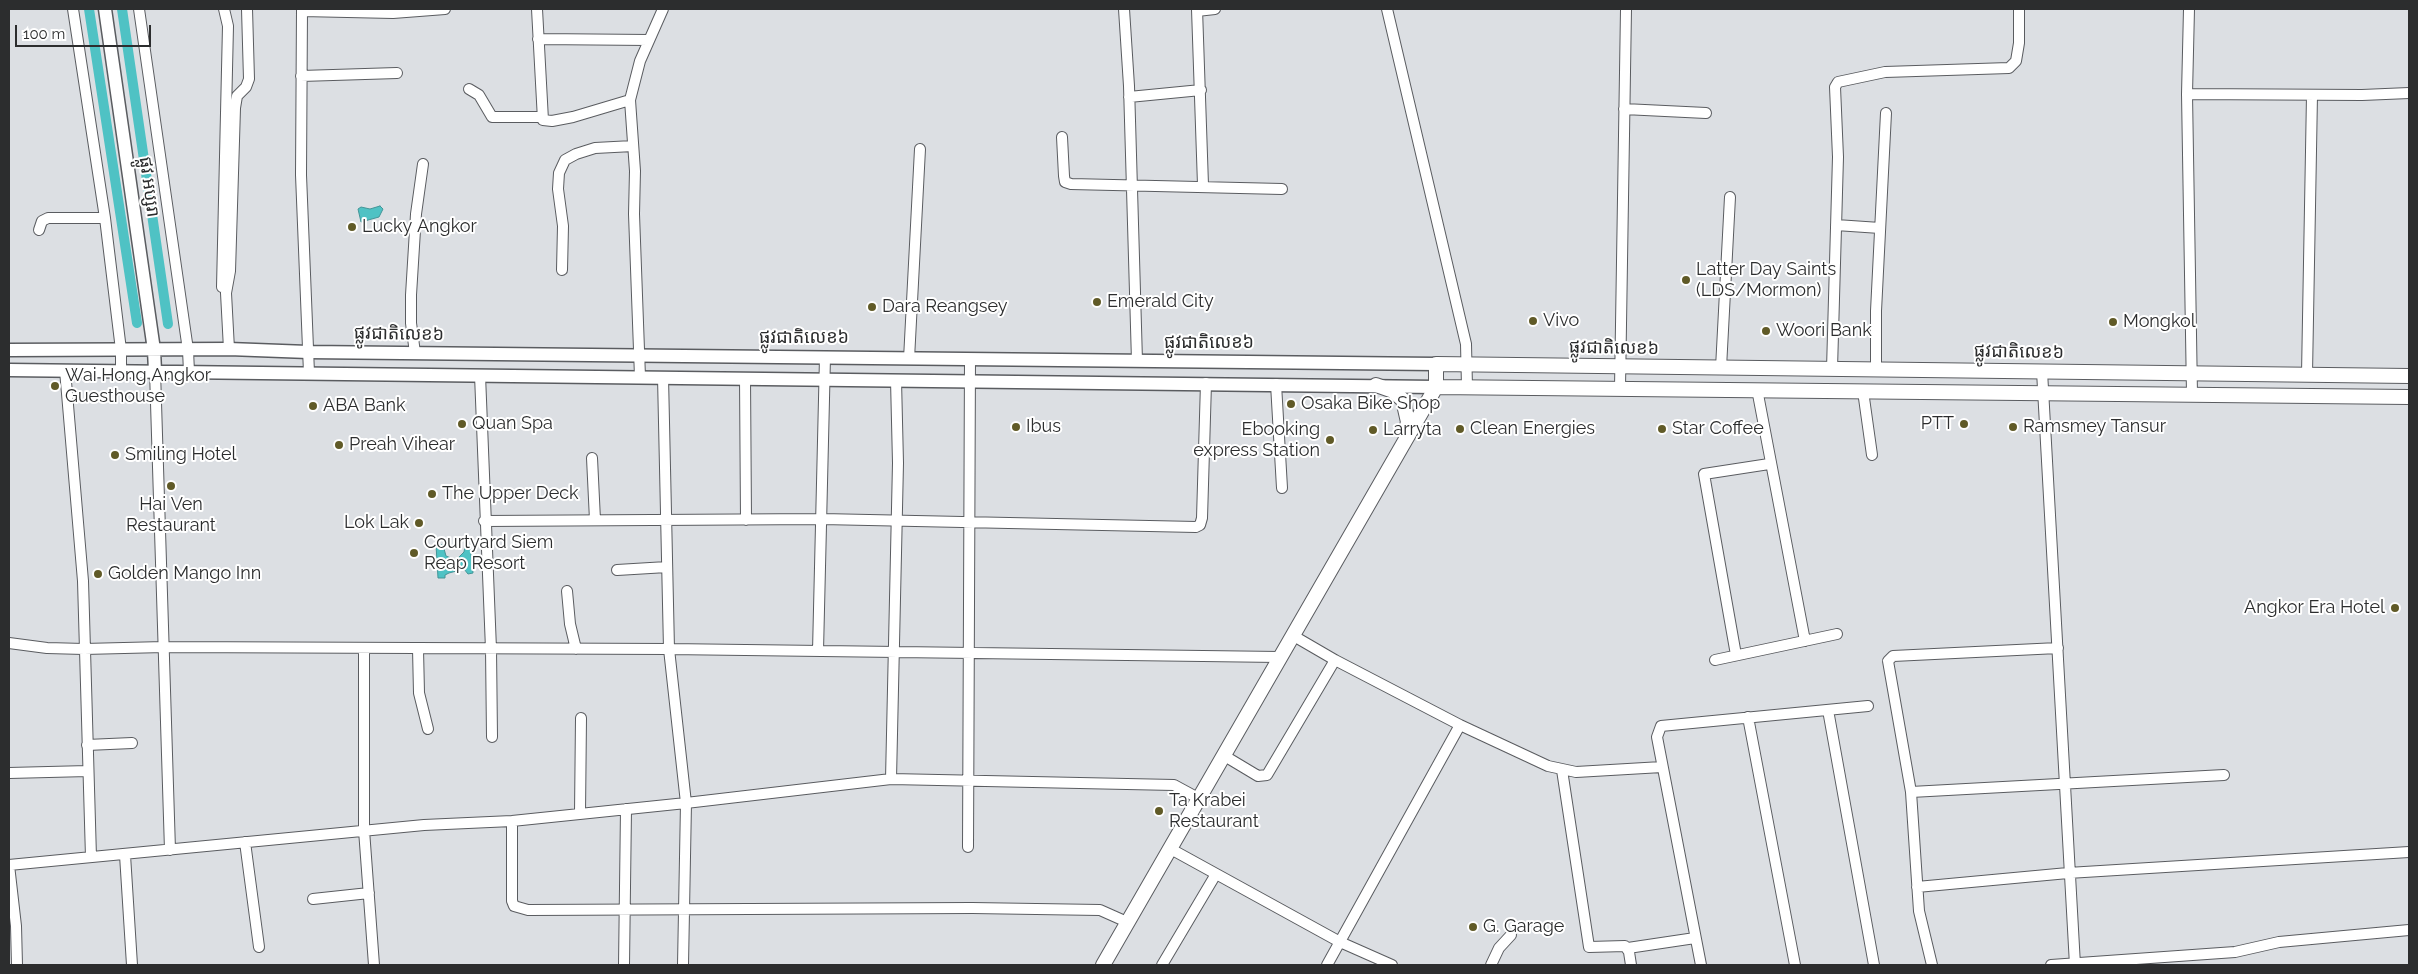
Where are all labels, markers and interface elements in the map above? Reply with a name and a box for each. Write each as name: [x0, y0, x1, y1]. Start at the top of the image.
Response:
scale bar: [18, 15, 154, 47]
text: 100 m: [23, 25, 65, 43]
street label: ផ្លូវ អប្សរា: [134, 155, 164, 219]
place label: Lucky Angkor: [362, 216, 477, 238]
marker: Lucky Angkor: [346, 221, 358, 233]
place label: Latter Day Saints (LDS/Mormon): [1696, 259, 1836, 302]
marker: Latter Day Saints (LDS/Mormon): [1680, 274, 1692, 286]
place label: Emerald City: [1107, 291, 1214, 313]
place label: Dara Reangsey: [882, 296, 1008, 318]
marker: Emerald City: [1091, 296, 1103, 308]
marker: Dara Reangsey: [866, 301, 878, 313]
place label: Vivo: [1543, 310, 1579, 332]
place label: Mongkol: [2123, 311, 2196, 333]
marker: Vivo: [1527, 315, 1539, 327]
marker: Mongkol: [2107, 316, 2119, 328]
place label: Woori Bank: [1776, 320, 1872, 342]
street label: ផ្លូវជាតិលេខ៦: [354, 322, 444, 346]
marker: Woori Bank: [1760, 325, 1772, 337]
street label: ផ្លូវជាតិលេខ៦: [759, 327, 849, 349]
street label: ផ្លូវជាតិលេខ៦: [1164, 332, 1254, 354]
street label: ផ្លូវជាតិលេខ៦: [1569, 336, 1659, 360]
street label: ផ្លូវជាតិលេខ៦: [1974, 340, 2064, 364]
place label: Wai Hong Angkor Guesthouse: [65, 365, 211, 408]
marker: Wai Hong Angkor Guesthouse: [49, 380, 61, 392]
place label: Osaka Bike Shop: [1301, 393, 1440, 415]
place label: ABA Bank: [323, 395, 405, 417]
marker: Osaka Bike Shop: [1285, 398, 1297, 410]
marker: ABA Bank: [307, 400, 319, 412]
place label: Quan Spa: [472, 413, 553, 435]
place label: PTT: [1921, 413, 1954, 435]
place label: Ibus: [1026, 416, 1061, 438]
place label: Ramsmey Tansur: [2023, 416, 2166, 438]
marker: Quan Spa: [456, 418, 468, 430]
place label: Clean Energies: [1470, 418, 1595, 440]
place label: Star Coffee: [1672, 418, 1764, 440]
marker: PTT: [1958, 418, 1970, 430]
place label: Ebooking express Station: [1193, 419, 1320, 462]
place label: Larryta: [1383, 419, 1442, 441]
marker: Ibus: [1010, 421, 1022, 433]
marker: Ramsmey Tansur: [2007, 421, 2019, 433]
marker: Clean Energies: [1454, 423, 1466, 435]
marker: Star Coffee: [1656, 423, 1668, 435]
marker: Larryta: [1367, 424, 1379, 436]
place label: Preah Vihear: [349, 434, 455, 456]
marker: Ebooking express Station: [1324, 434, 1336, 446]
marker: Preah Vihear: [333, 439, 345, 451]
place label: Smiling Hotel: [125, 444, 236, 466]
marker: Smiling Hotel: [109, 449, 121, 461]
marker: Hai Ven Restaurant: [165, 480, 177, 492]
place label: The Upper Deck: [442, 483, 579, 505]
marker: The Upper Deck: [426, 488, 438, 500]
place label: Hai Ven Restaurant: [126, 494, 216, 536]
place label: Lok Lak: [344, 512, 409, 534]
marker: Lok Lak: [413, 517, 425, 529]
place label: Courtyard Siem Reap Resort: [424, 532, 553, 574]
marker: Courtyard Siem Reap Resort: [408, 547, 420, 559]
place label: Golden Mango Inn: [108, 563, 261, 585]
marker: Golden Mango Inn: [92, 568, 104, 580]
place label: Angkor Era Hotel: [2244, 597, 2385, 619]
marker: Angkor Era Hotel: [2389, 602, 2401, 614]
place label: Ta Krabei Restaurant: [1169, 790, 1259, 832]
marker: Ta Krabei Restaurant: [1153, 805, 1165, 817]
place label: G. Garage: [1483, 916, 1564, 938]
marker: G. Garage: [1467, 921, 1479, 933]

